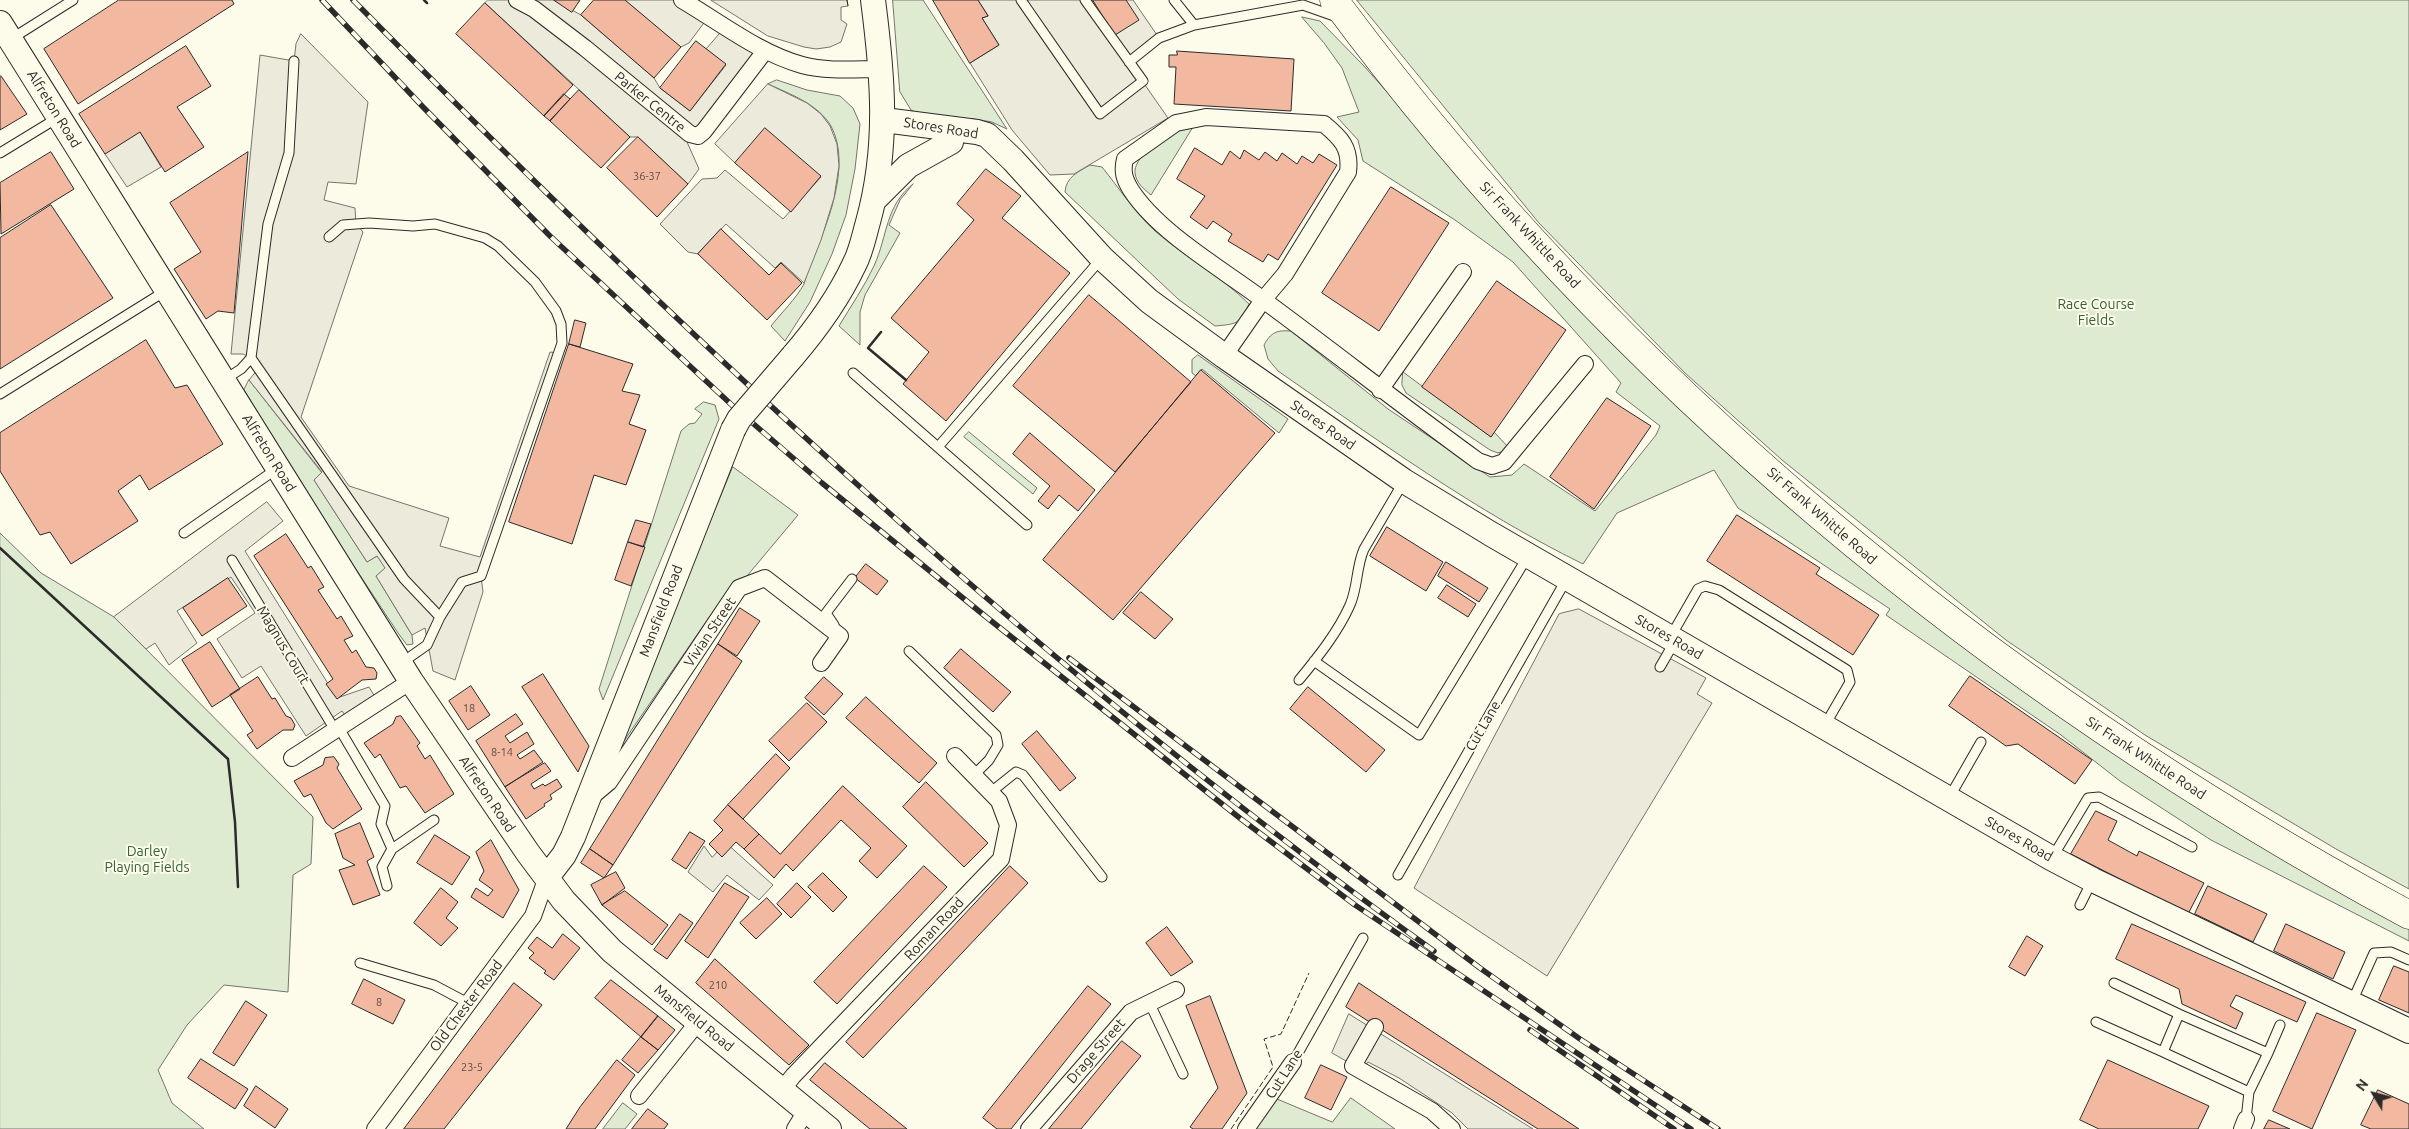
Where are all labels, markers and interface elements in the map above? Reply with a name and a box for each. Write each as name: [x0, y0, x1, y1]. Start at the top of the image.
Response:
street label: Alfreton Road: [23, 67, 85, 151]
street label: Parker Centre: [611, 68, 689, 136]
street label: Stores Road: [902, 114, 980, 142]
house number: 36-37: [633, 169, 661, 183]
street label: Sir Frank Whittle Road: [1476, 178, 1584, 292]
park label: Race Course Fields: [2057, 296, 2135, 328]
street label: Stores Road: [1287, 396, 1359, 454]
street label: Alfreton Road: [238, 411, 300, 495]
street label: Sir Frank Whittle Road: [1764, 464, 1880, 568]
street label: Mansfield Road: [636, 563, 686, 659]
street label: Vivian Street: [681, 594, 739, 670]
street label: Magnus Court: [253, 603, 313, 687]
street label: Stores Road: [1632, 611, 1706, 663]
street label: Cut Lane: [1462, 698, 1504, 754]
house number: 18: [463, 701, 475, 715]
street label: Sir Frank Whittle Road: [2083, 713, 2209, 803]
house number: 8-14: [491, 745, 513, 759]
street label: Alfreton Road: [455, 753, 519, 835]
street label: Stores Road: [1982, 813, 2056, 865]
park label: Darley Playing Fields: [104, 843, 190, 876]
street label: Roman Road: [901, 894, 967, 964]
street label: Old Chester Road: [426, 957, 506, 1055]
house number: 210: [709, 978, 727, 992]
street label: Mansfield Road: [651, 981, 737, 1055]
house number: 8: [376, 995, 382, 1009]
street label: Drage Street: [1063, 1015, 1129, 1087]
street label: Cut Lane: [1262, 1046, 1306, 1102]
house number: 23-5: [461, 1060, 483, 1074]
north arrow: [2349, 1069, 2399, 1119]
text: N: [2352, 1076, 2372, 1094]

